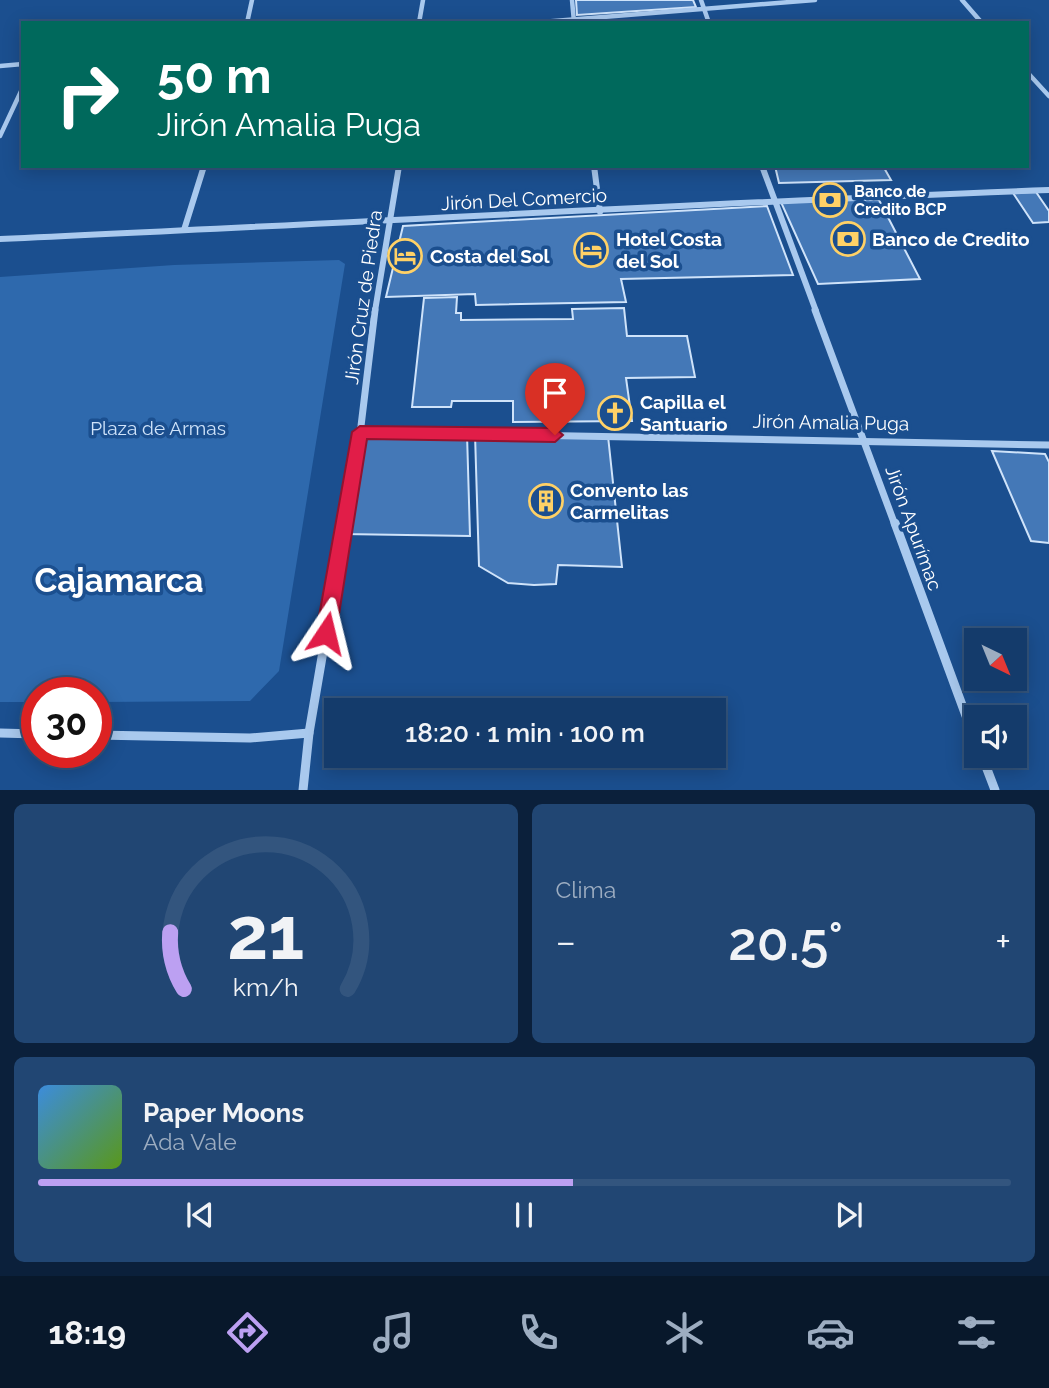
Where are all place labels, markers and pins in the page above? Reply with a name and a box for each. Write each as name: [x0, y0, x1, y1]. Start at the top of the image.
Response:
bank icon: Banco de Credito BCP: [811, 181, 849, 219]
place label: Banco de Credito BCP: [854, 182, 946, 219]
bank icon: Banco de Credito: [829, 220, 867, 258]
place label: Hotel Costa del Sol: [616, 228, 722, 272]
place label: Banco de Credito: [872, 228, 1030, 250]
hotel icon: Hotel Costa del Sol: [572, 231, 610, 269]
hotel icon: Costa del Sol: [386, 237, 424, 275]
place label: Costa del Sol: [430, 245, 550, 267]
pin: [525, 363, 585, 435]
place label: Capilla el Santuario: [640, 391, 728, 435]
church icon: Capilla el Santuario: [596, 394, 634, 432]
place label: Convento las Carmelitas: [570, 479, 688, 523]
building icon: Convento las Carmelitas: [527, 482, 565, 520]

